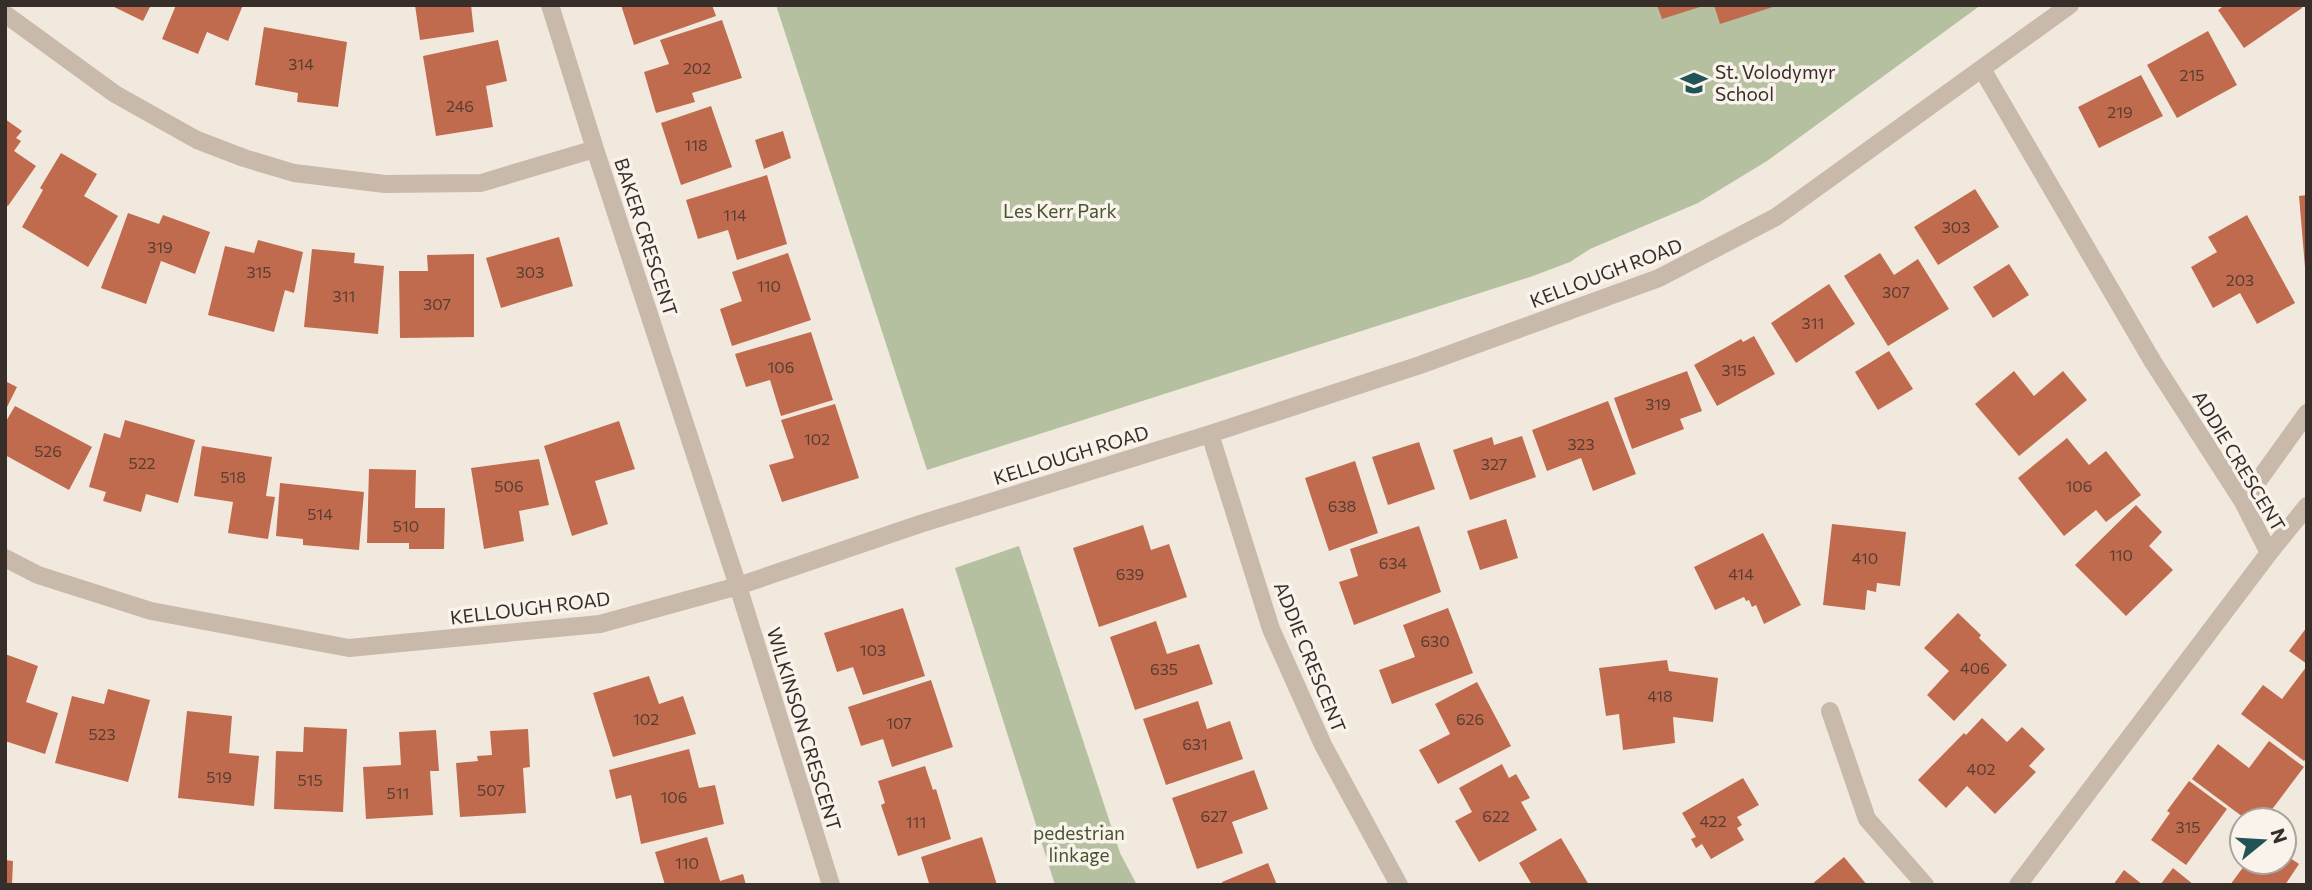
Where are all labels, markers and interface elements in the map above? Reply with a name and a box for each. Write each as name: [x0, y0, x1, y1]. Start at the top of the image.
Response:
house number: 314: [288, 54, 314, 73]
house number: 202: [683, 58, 711, 77]
place label: St. Volodymyr School: [1715, 60, 1836, 105]
house number: 215: [2180, 65, 2204, 84]
school or university icon: St. Volodymyr School: [1679, 68, 1709, 98]
house number: 246: [446, 96, 474, 115]
house number: 219: [2107, 102, 2133, 121]
house number: 118: [684, 135, 708, 154]
street label: BAKER CRESCENT: [610, 155, 683, 319]
park label: Les Kerr Park: [1003, 199, 1117, 222]
house number: 114: [723, 205, 747, 224]
house number: 303: [1942, 217, 1970, 236]
street label: KELLOUGH ROAD: [1526, 233, 1685, 312]
house number: 319: [147, 237, 173, 256]
house number: 315: [246, 262, 272, 281]
house number: 303: [516, 262, 544, 281]
house number: 203: [2226, 270, 2254, 289]
house number: 110: [757, 276, 781, 295]
house number: 307: [1882, 282, 1910, 301]
house number: 311: [333, 286, 355, 305]
house number: 307: [423, 294, 451, 313]
house number: 311: [1802, 313, 1824, 332]
house number: 106: [768, 357, 795, 376]
house number: 315: [1721, 360, 1747, 379]
street label: ADDIE CRESCENT: [2188, 386, 2291, 535]
house number: 319: [1645, 394, 1671, 413]
street label: KELLOUGH ROAD: [990, 420, 1151, 489]
house number: 102: [804, 429, 830, 448]
house number: 323: [1567, 434, 1595, 453]
house number: 526: [34, 441, 62, 460]
house number: 522: [129, 453, 156, 472]
house number: 327: [1481, 454, 1507, 473]
house number: 518: [220, 467, 246, 486]
house number: 506: [494, 476, 524, 495]
house number: 106: [2066, 476, 2093, 495]
house number: 638: [1328, 496, 1356, 515]
house number: 514: [307, 504, 333, 523]
house number: 510: [393, 516, 419, 535]
house number: 110: [2109, 545, 2133, 564]
house number: 410: [1852, 548, 1878, 567]
house number: 634: [1379, 553, 1408, 572]
house number: 639: [1116, 564, 1144, 583]
house number: 414: [1728, 564, 1754, 583]
street label: ADDIE CRESCENT: [1270, 578, 1351, 735]
street label: KELLOUGH ROAD: [449, 586, 611, 629]
street label: WILKINSON CRESCENT: [763, 624, 846, 833]
house number: 630: [1420, 631, 1450, 650]
house number: 103: [860, 640, 886, 659]
house number: 406: [1960, 658, 1990, 677]
house number: 635: [1150, 659, 1178, 678]
house number: 418: [1647, 686, 1673, 705]
house number: 102: [633, 709, 659, 728]
house number: 626: [1456, 709, 1484, 728]
house number: 107: [886, 713, 912, 732]
house number: 523: [88, 724, 116, 743]
house number: 631: [1182, 734, 1208, 753]
house number: 402: [1967, 759, 1996, 778]
house number: 519: [206, 767, 232, 786]
house number: 515: [297, 770, 323, 789]
house number: 507: [477, 780, 505, 799]
house number: 511: [387, 783, 409, 802]
house number: 106: [661, 787, 688, 806]
house number: 627: [1201, 806, 1227, 825]
house number: 622: [1482, 806, 1510, 825]
north arrow: [2228, 806, 2298, 876]
house number: 422: [1699, 811, 1727, 830]
house number: 111: [906, 812, 926, 831]
house number: 315: [2175, 817, 2201, 836]
park label: pedestrian linkage: [1033, 821, 1125, 866]
text: N: [2267, 825, 2293, 846]
house number: 110: [675, 853, 699, 872]

